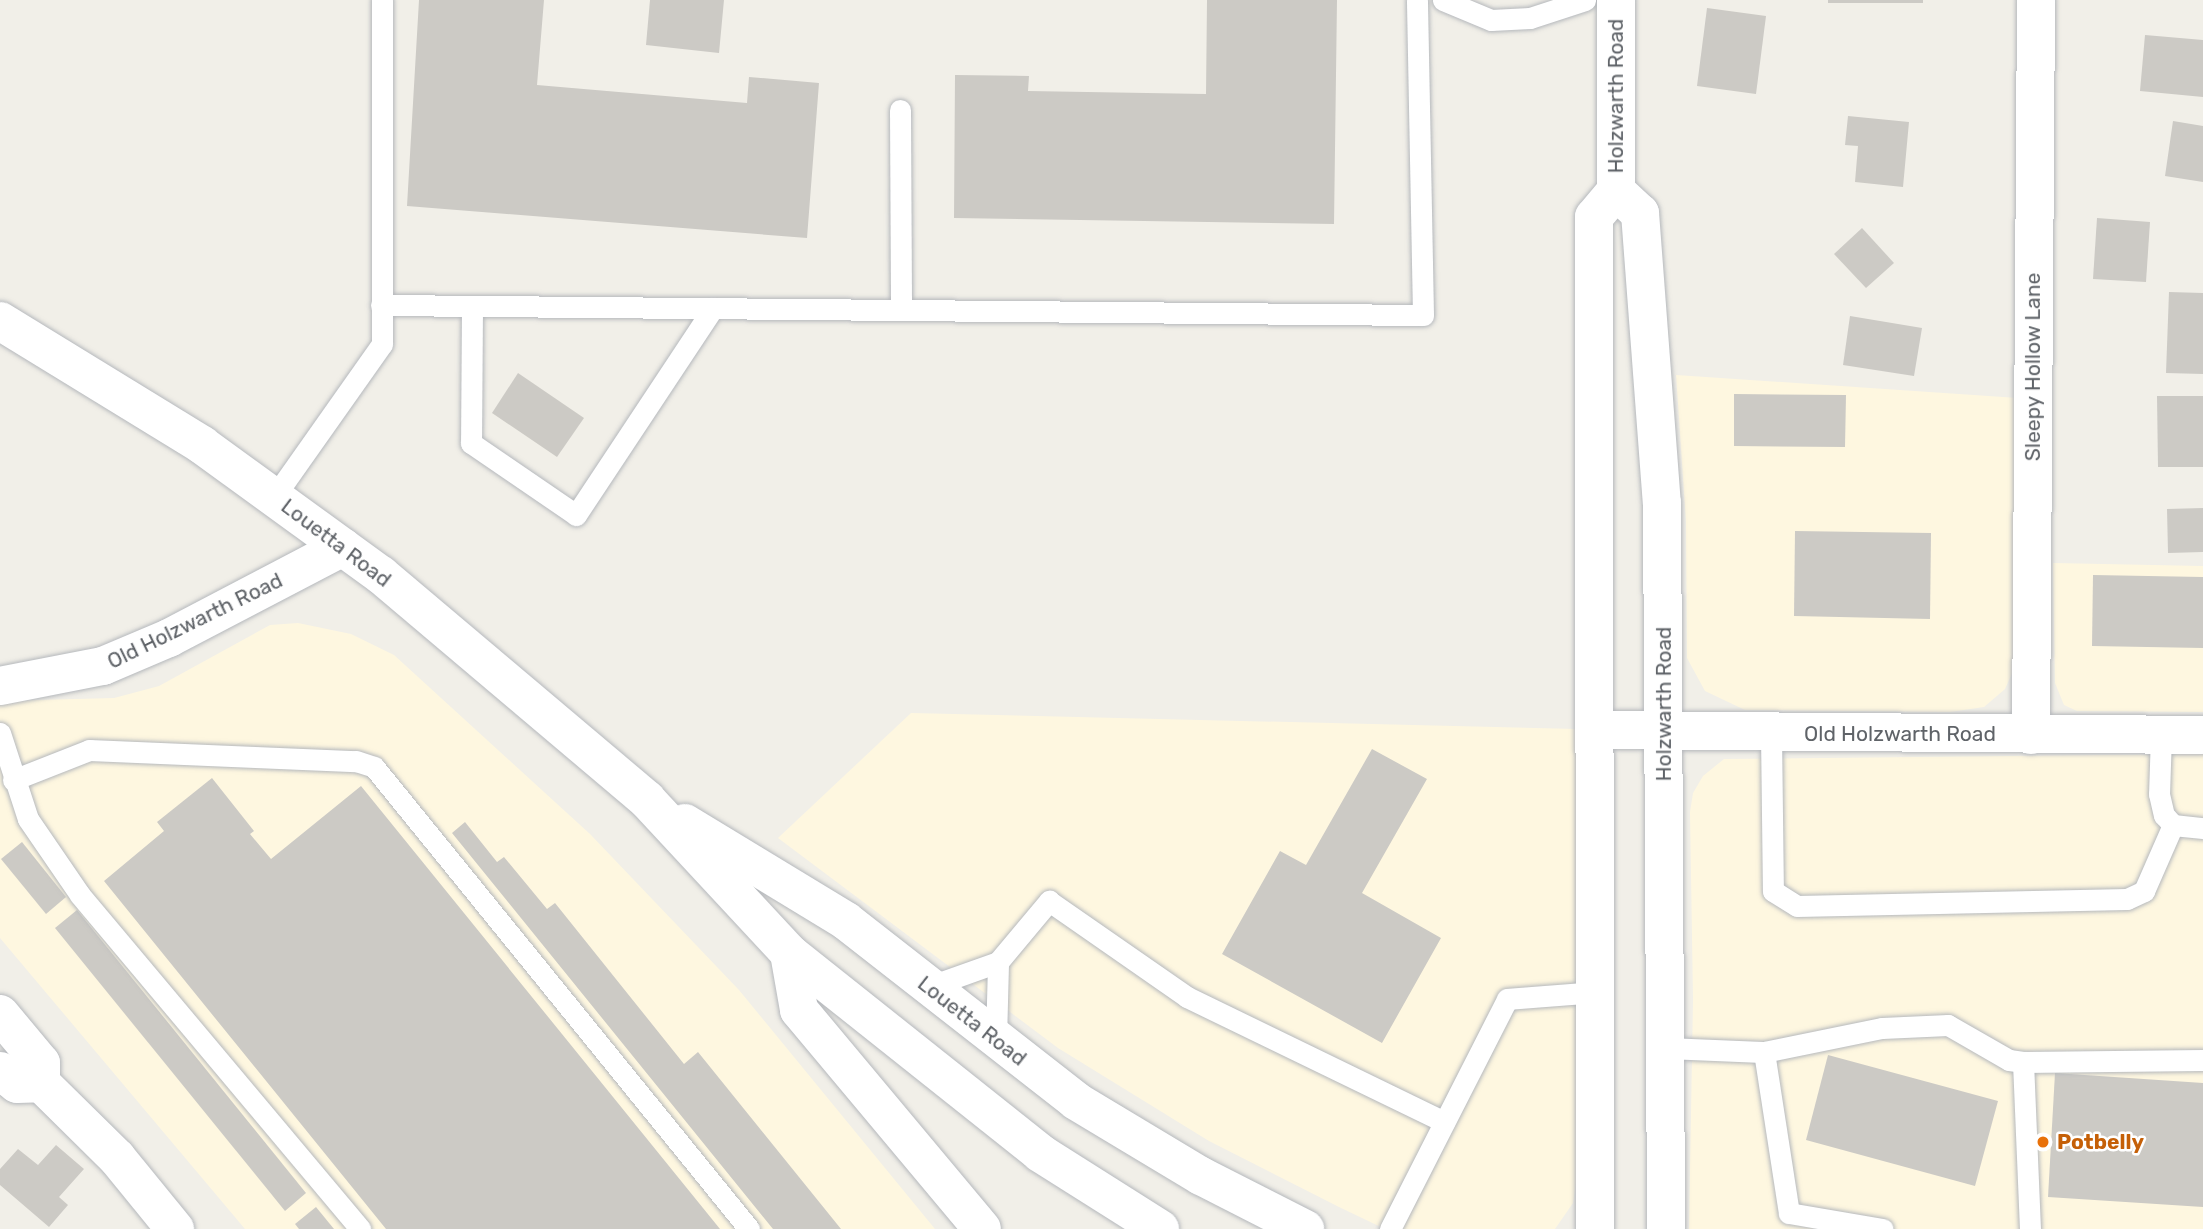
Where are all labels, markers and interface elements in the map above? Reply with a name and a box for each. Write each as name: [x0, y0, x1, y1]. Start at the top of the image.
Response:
street label: Holzwarth Road: [1603, 19, 1629, 173]
street label: Sleepy Hollow Lane: [2020, 272, 2046, 462]
street label: Louetta Road: [276, 494, 396, 592]
street label: Old Holzwarth Road: [103, 568, 287, 674]
street label: Holzwarth Road: [1651, 627, 1677, 781]
street label: Old Holzwarth Road: [1804, 721, 1996, 747]
street label: Louetta Road: [913, 971, 1031, 1071]
place label: Potbelly: [2057, 1129, 2144, 1155]
marker: Potbelly: [2035, 1134, 2051, 1150]

